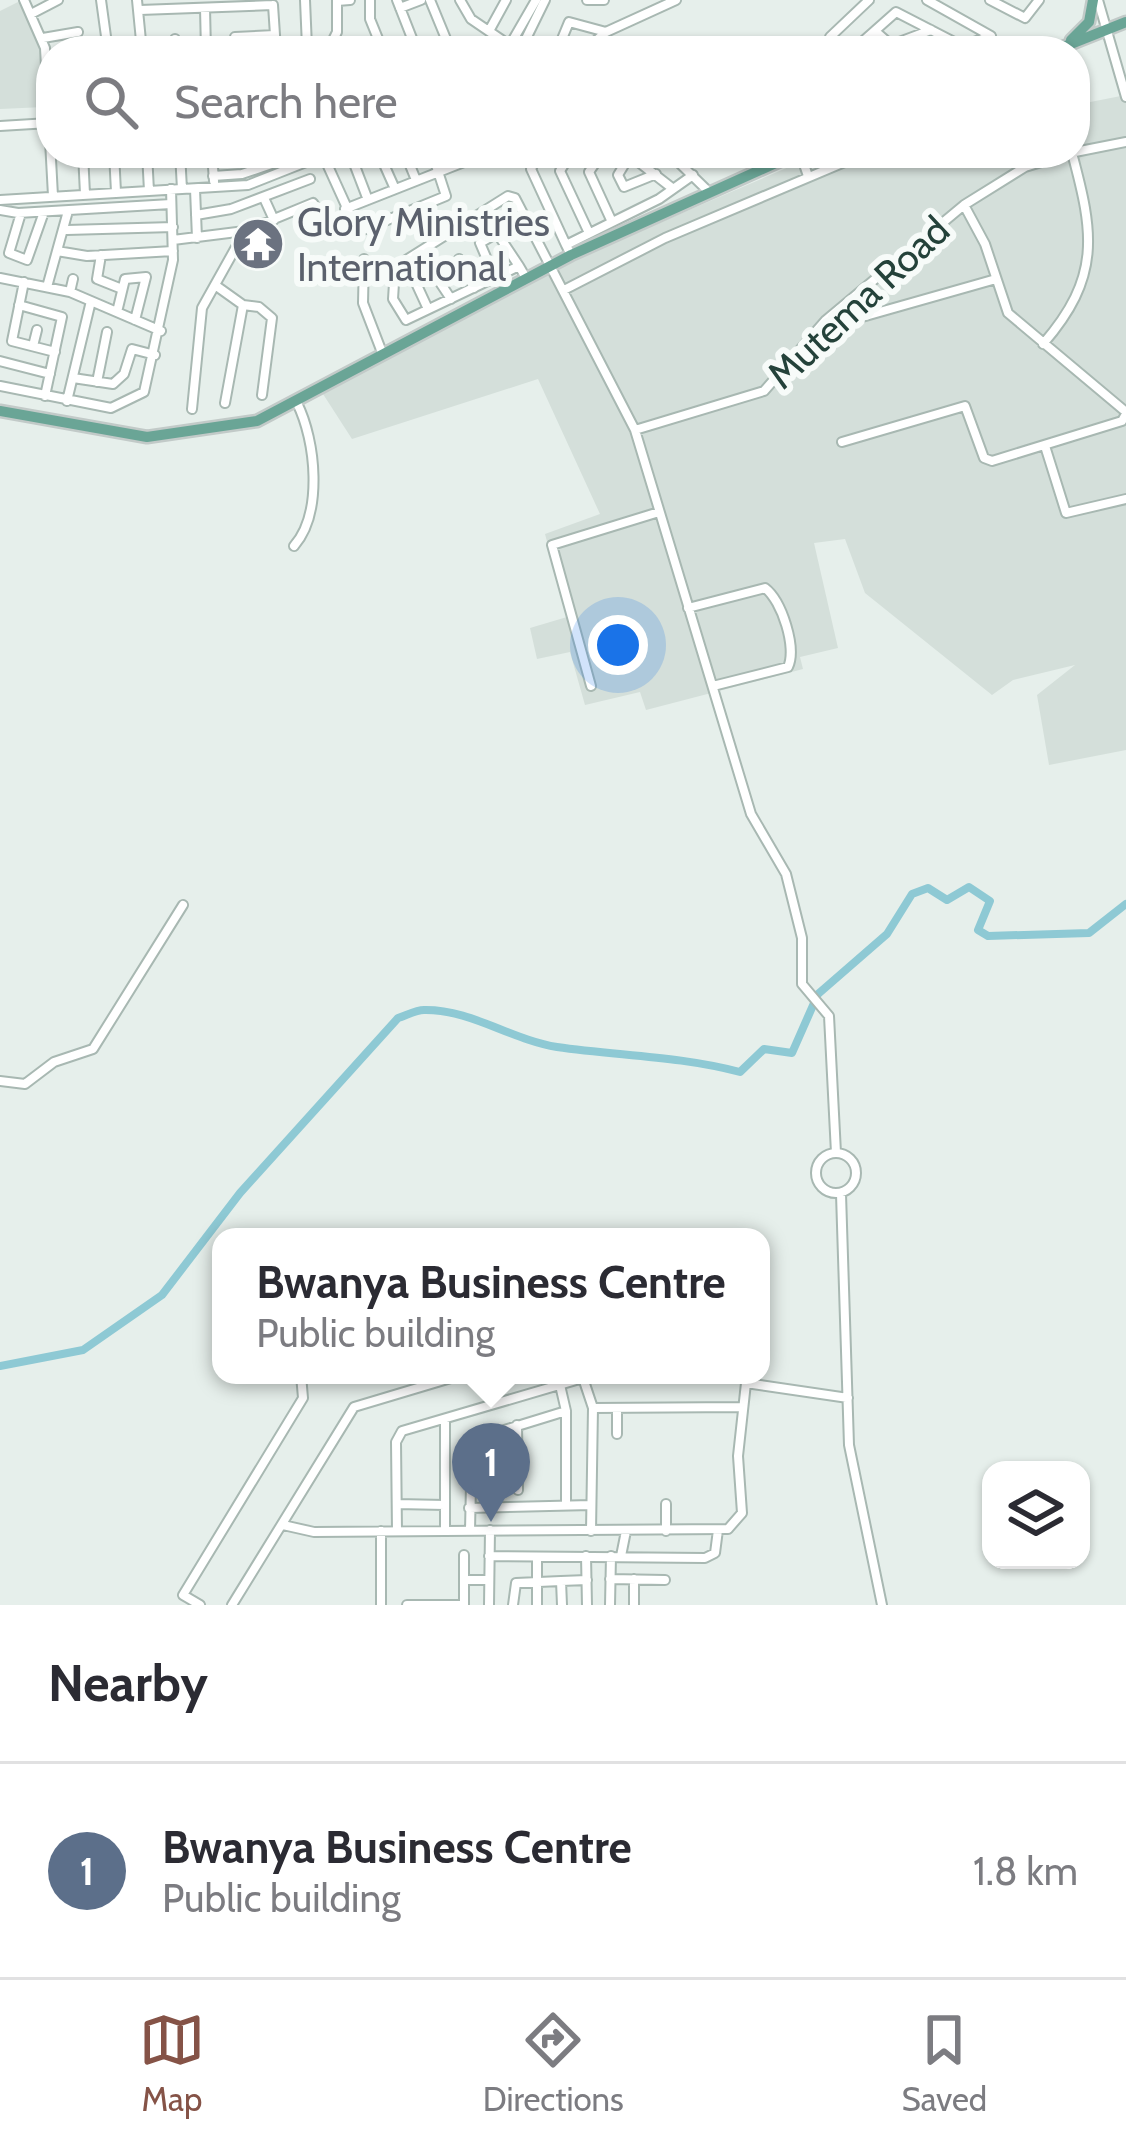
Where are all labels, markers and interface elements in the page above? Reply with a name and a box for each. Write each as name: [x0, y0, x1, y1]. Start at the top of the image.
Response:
search box: [36, 36, 1090, 168]
icon: search: [78, 69, 144, 135]
text: Search here: [174, 75, 398, 129]
place label: Glory Ministries International: [297, 198, 550, 291]
street label: Mutema Road: [757, 206, 959, 398]
temple icon: Glory Ministries International: [230, 216, 286, 272]
your location: [588, 615, 648, 675]
popup: [212, 1228, 770, 1384]
text: Bwanya Business Centre: [256, 1255, 726, 1309]
text: Public building: [256, 1309, 495, 1357]
pin: 1: [452, 1423, 530, 1522]
map controls: [982, 1461, 1090, 1569]
button: layers: [982, 1461, 1090, 1569]
text: Nearby: [48, 1652, 208, 1714]
text: Bwanya Business Centre: [162, 1820, 632, 1874]
text: 1: [80, 1847, 94, 1895]
text: 1.8 km: [973, 1847, 1078, 1895]
text: Public building: [162, 1874, 401, 1922]
tab: Map: [139, 2007, 205, 2119]
tab: Directions: [483, 2007, 624, 2119]
tab: Saved: [901, 2007, 987, 2119]

